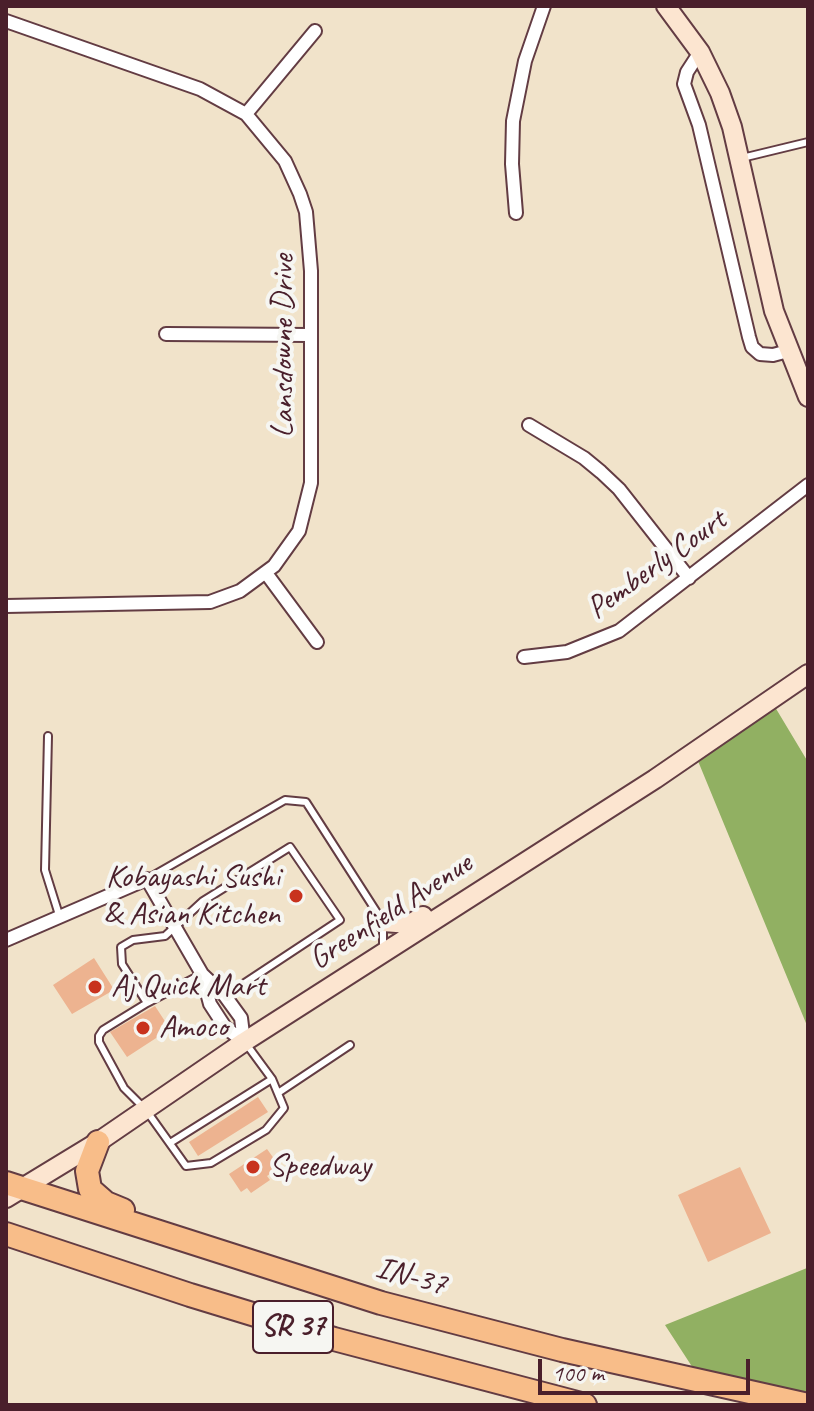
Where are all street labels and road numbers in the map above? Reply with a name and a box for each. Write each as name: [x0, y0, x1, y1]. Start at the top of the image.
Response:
street label: Lansdowne Drive: [265, 254, 303, 438]
street label: Pemberly Court: [580, 502, 734, 628]
street label: Greenfield Avenue: [302, 845, 480, 979]
street label: IN-37: [371, 1249, 451, 1305]
road number: SR 37: [253, 1301, 333, 1353]

